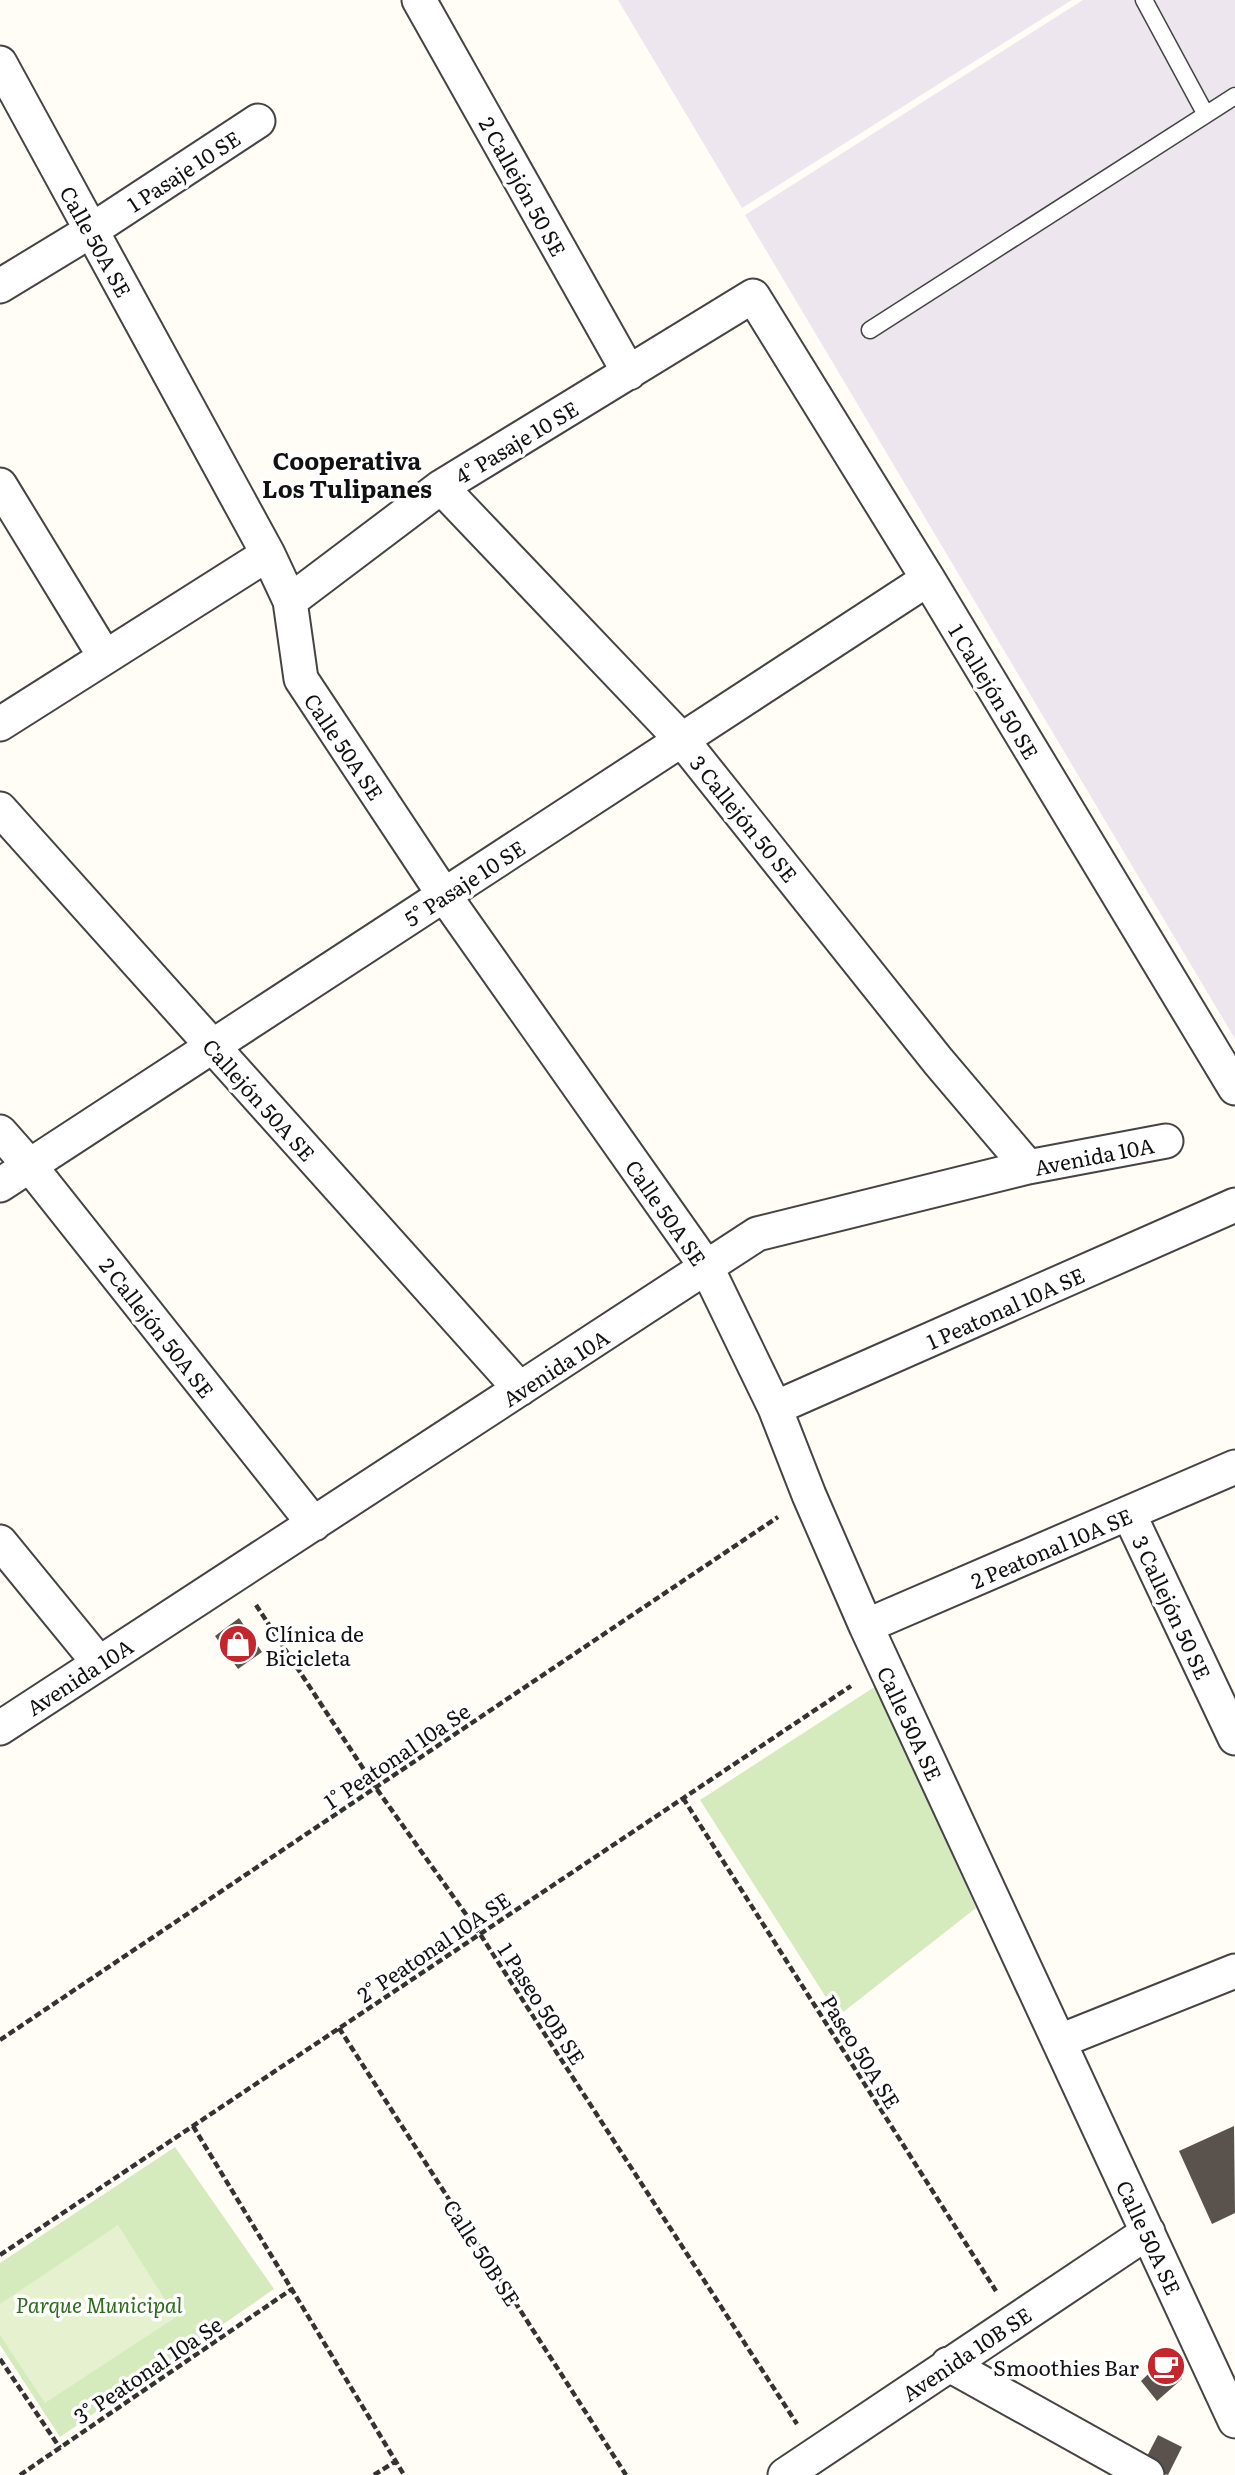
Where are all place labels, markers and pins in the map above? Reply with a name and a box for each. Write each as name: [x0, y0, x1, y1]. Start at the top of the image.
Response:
place label: Clínica de Bicicleta: [265, 1617, 364, 1672]
shop icon: Clínica de Bicicleta: [217, 1623, 259, 1665]
cafe icon: Smoothies Bar: [1145, 2345, 1187, 2387]
place label: Smoothies Bar: [993, 2351, 1139, 2382]

